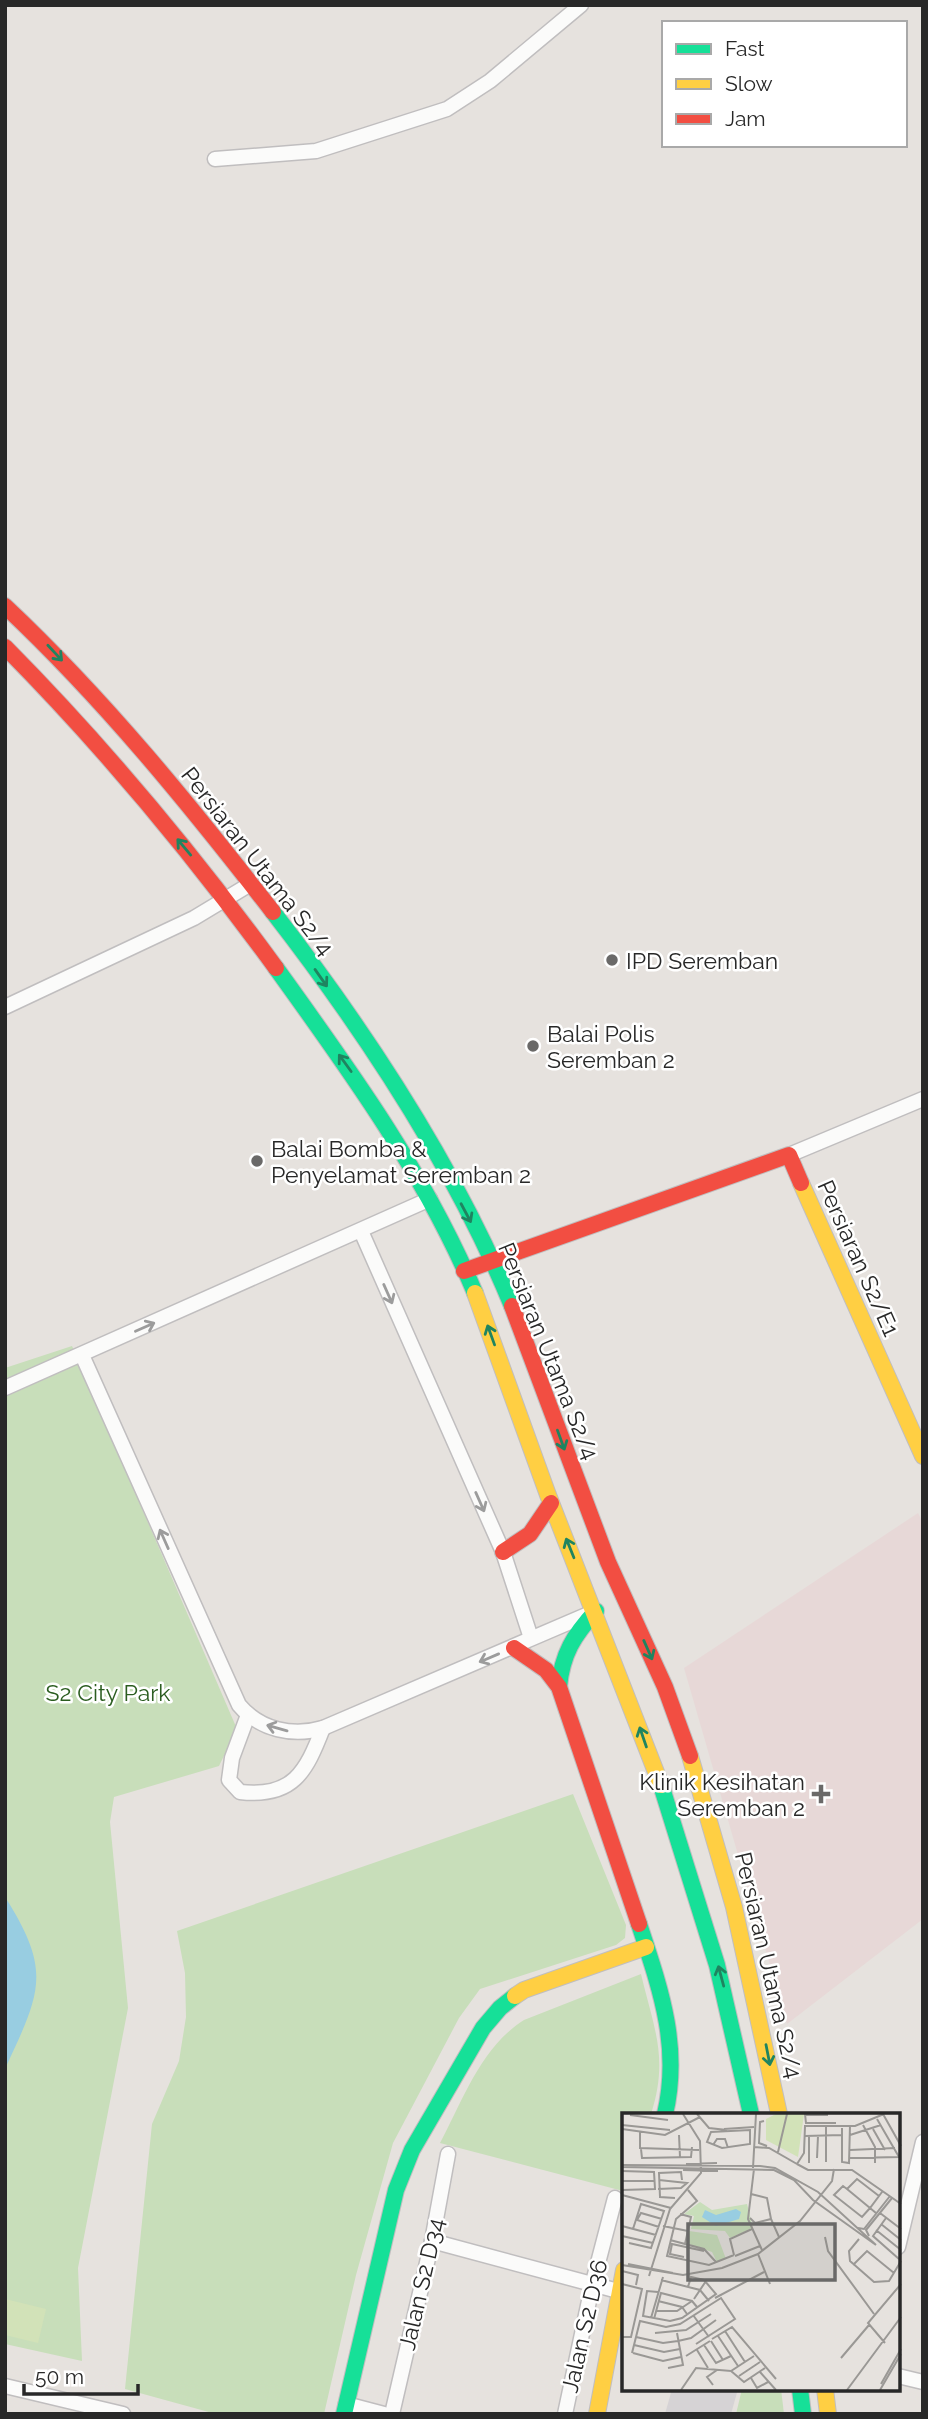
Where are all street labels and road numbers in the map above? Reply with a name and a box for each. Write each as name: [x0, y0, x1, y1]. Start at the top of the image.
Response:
street label: Persiaran Utama S2/4: [176, 761, 340, 961]
street label: Persiaran S2/E1: [813, 1176, 906, 1340]
street label: Persiaran Utama S2/4: [493, 1239, 605, 1463]
street label: Persiaran Utama S2/4: [730, 1849, 808, 2081]
street label: Jalan S2 D34: [393, 2215, 449, 2353]
street label: Jalan S2 D36: [556, 2257, 612, 2395]

